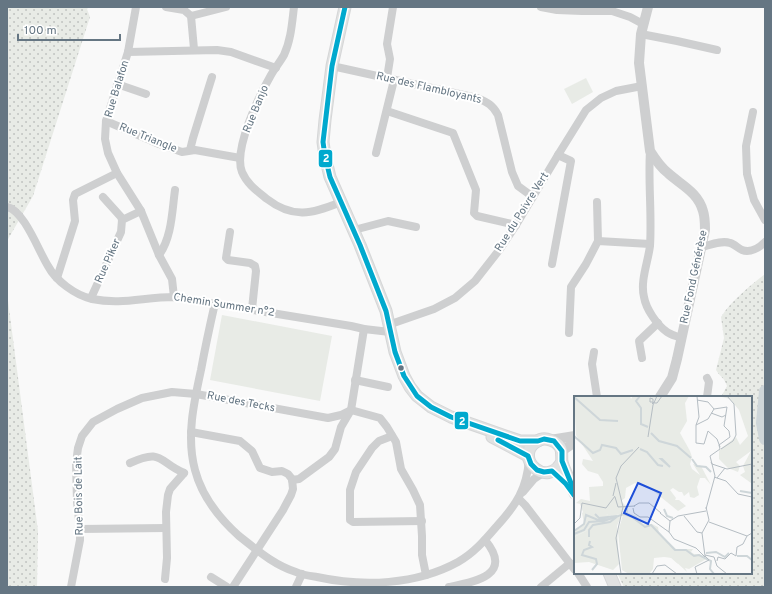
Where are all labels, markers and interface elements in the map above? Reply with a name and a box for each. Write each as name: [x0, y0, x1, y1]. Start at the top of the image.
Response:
scale bar: [18, 16, 120, 42]
text: 100 m: [24, 23, 57, 39]
street label: Rue Balafon: [102, 59, 132, 119]
street label: Rue des Flambloyants: [375, 69, 483, 107]
street label: Rue Banjo: [240, 83, 272, 135]
street label: Rue Triangle: [117, 120, 179, 156]
line badge: 2: [318, 149, 333, 168]
text: 2: [323, 152, 329, 166]
street label: Rue du Poivre Vert: [492, 170, 552, 254]
street label: Rue Fond Générèse: [677, 229, 711, 325]
street label: Rue Piker: [92, 236, 124, 285]
street label: Chemin Summer n°2: [172, 290, 276, 320]
unlabelled marker: [396, 363, 406, 373]
street label: Rue des Tecks: [206, 389, 276, 415]
inset map: [574, 396, 752, 574]
line badge: 2: [454, 411, 469, 430]
text: 2: [459, 415, 465, 429]
street label: Rue Bois de Lait: [71, 456, 87, 536]

